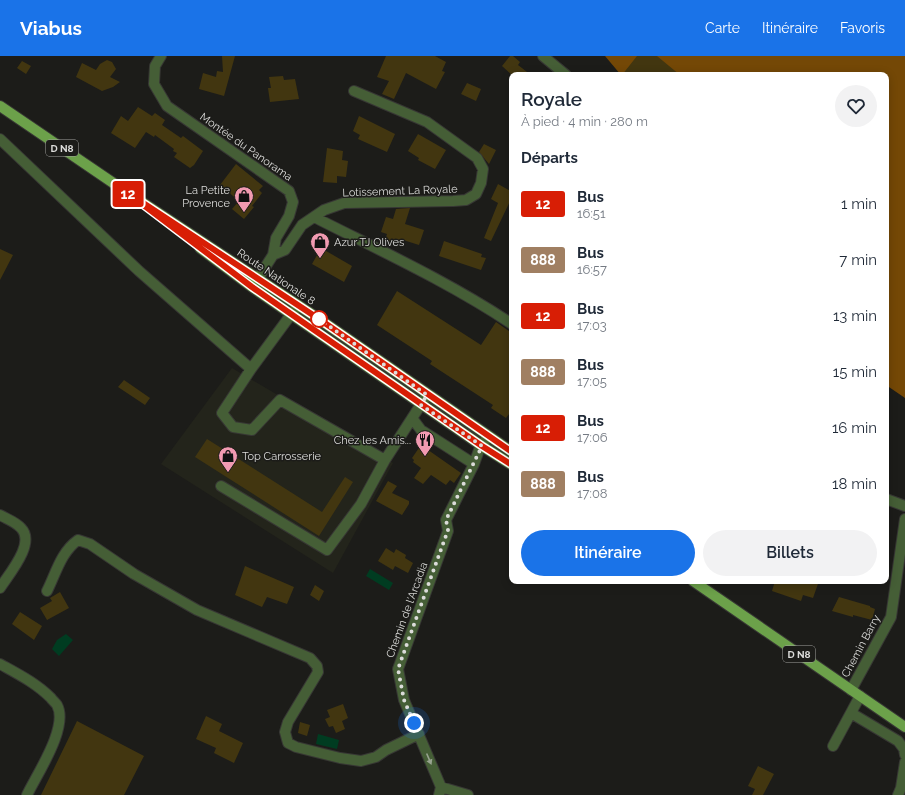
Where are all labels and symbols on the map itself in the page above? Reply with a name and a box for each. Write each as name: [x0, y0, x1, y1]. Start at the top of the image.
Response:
street label: Montée du Panorama: [197, 110, 295, 184]
road number: D N8: [46, 140, 78, 156]
line badge: 12: [110, 181, 146, 207]
street label: Lotissement La Royale: [342, 182, 458, 200]
place label: La Petite Provence: [182, 184, 231, 210]
shop icon: La Petite Provence: [233, 185, 255, 213]
shop icon: Azur TJ Olives: [309, 231, 331, 259]
place label: Azur TJ Olives: [334, 236, 404, 249]
street label: Route Nationale 8: [235, 246, 317, 308]
unlabelled marker: [310, 310, 328, 328]
restaurant icon: Chez les Amis...: [414, 429, 436, 457]
place label: Chez les Amis...: [334, 434, 411, 447]
shop icon: Top Carrosserie: [217, 445, 239, 473]
place label: Top Carrosserie: [242, 450, 322, 463]
street label: Chemin de l'Arcadia: [384, 560, 430, 660]
street label: Chemin Barry: [839, 612, 883, 680]
road number: D N8: [783, 646, 815, 662]
your location: [404, 713, 424, 733]
one-way arrow: [426, 753, 432, 764]

